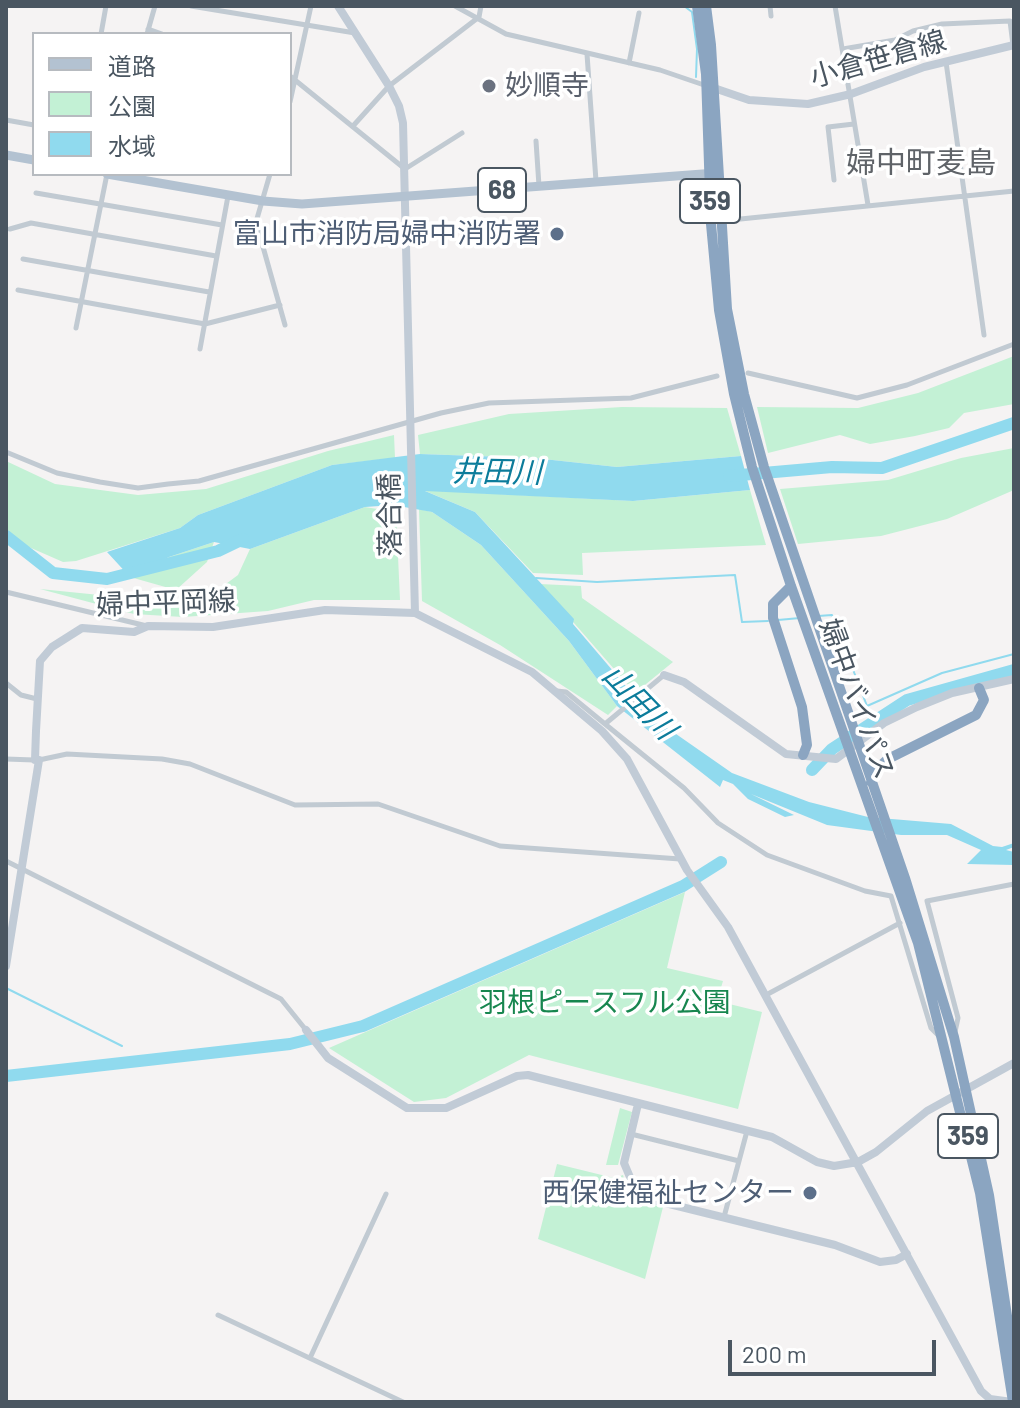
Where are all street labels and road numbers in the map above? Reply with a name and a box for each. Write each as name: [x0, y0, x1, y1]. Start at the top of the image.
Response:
street label: 小倉笹倉線: [806, 24, 950, 94]
road number: 68: [478, 168, 526, 212]
road number: 359: [680, 179, 740, 223]
street label: 落合橋: [372, 473, 408, 557]
street label: 婦中平岡線: [95, 584, 237, 622]
street label: 婦中バイパス: [812, 614, 902, 784]
road number: 359: [938, 1114, 998, 1158]

